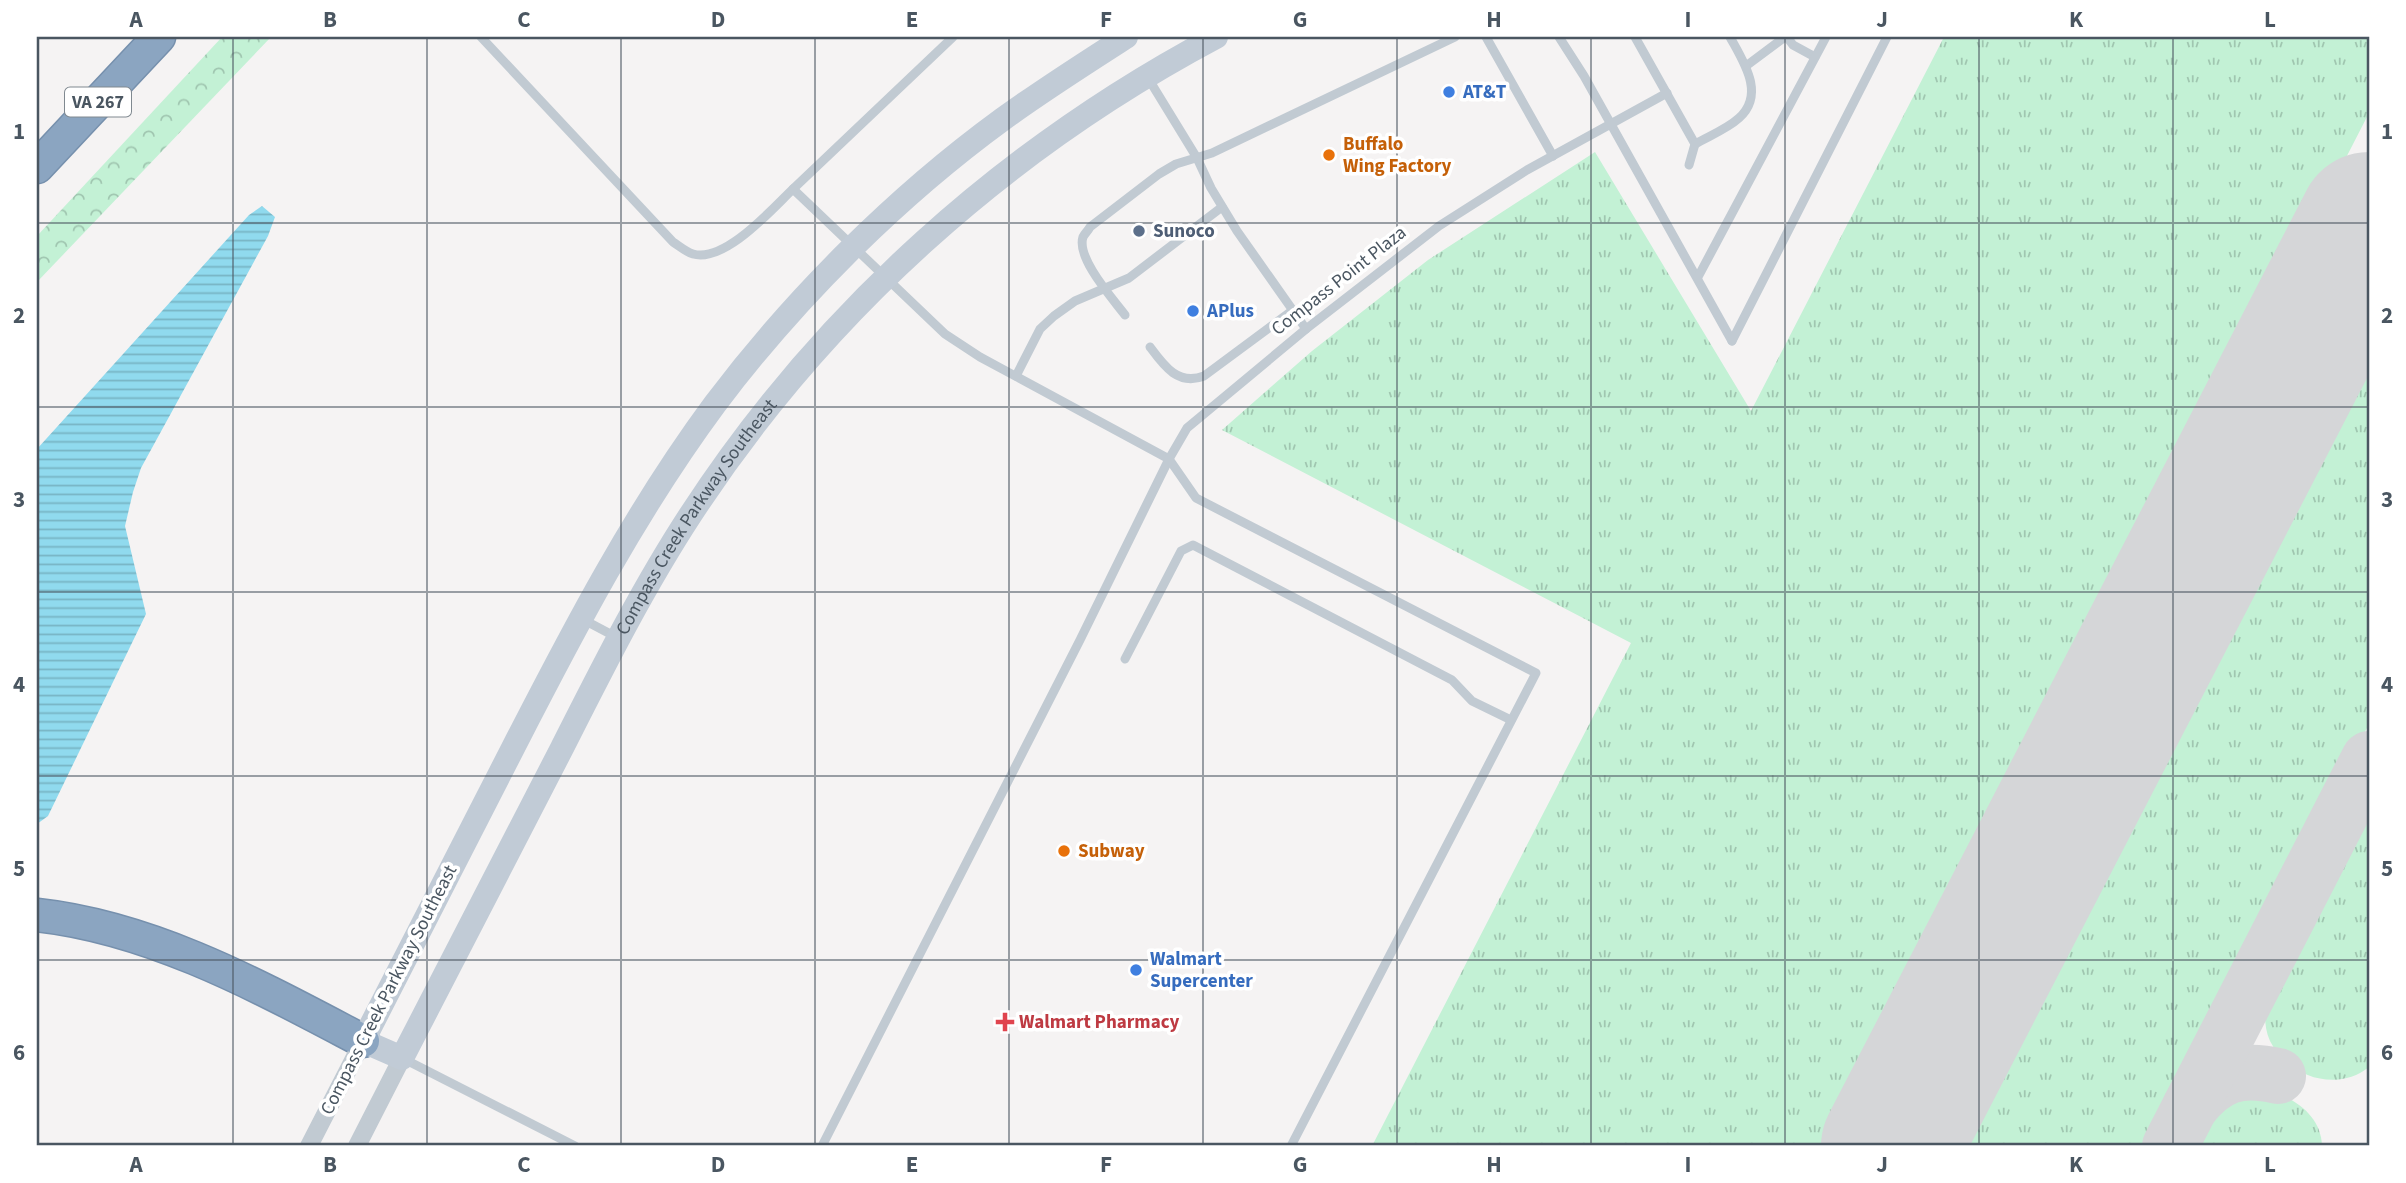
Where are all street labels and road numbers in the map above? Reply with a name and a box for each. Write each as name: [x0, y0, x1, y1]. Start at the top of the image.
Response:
road number: VA 267: [65, 88, 131, 116]
street label: Compass Point Plaza: [1266, 220, 1412, 342]
street label: Compass Creek Parkway Southeast: [609, 393, 784, 640]
street label: Compass Creek Parkway Southeast: [314, 860, 464, 1120]

